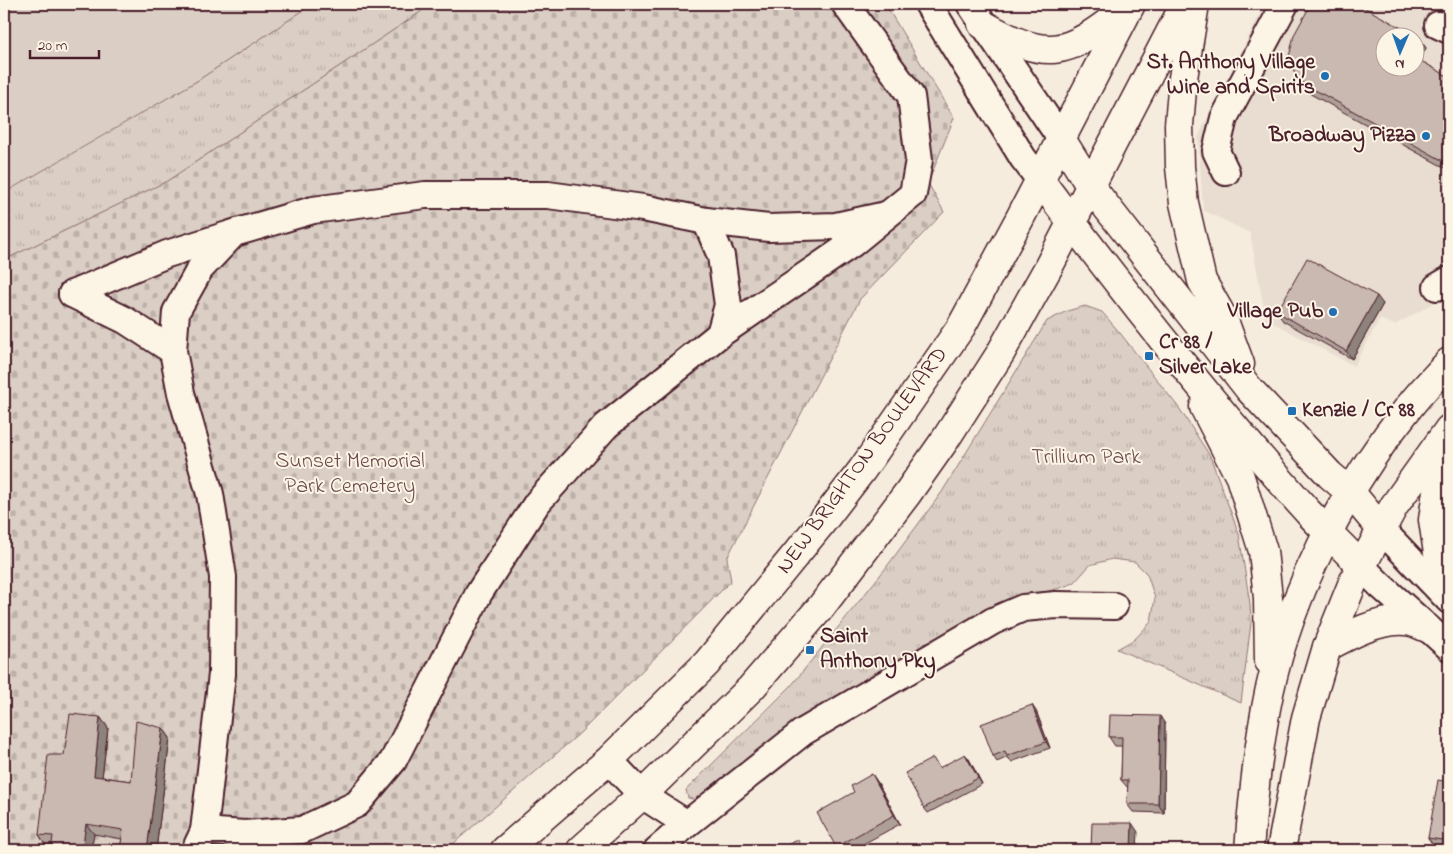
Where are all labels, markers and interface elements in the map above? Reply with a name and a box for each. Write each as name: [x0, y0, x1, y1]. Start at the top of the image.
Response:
scale bar: [30, 28, 99, 60]
north arrow: [1376, 28, 1426, 78]
text: 20 m: [38, 35, 68, 57]
place label: St. Anthony Village Wine and Spirits: [1147, 47, 1316, 104]
text: N: [1395, 53, 1405, 74]
marker: St. Anthony Village Wine and Spirits: [1319, 70, 1331, 82]
place label: Broadway Pizza: [1268, 120, 1416, 153]
marker: Broadway Pizza: [1420, 130, 1432, 142]
place label: Village Pub: [1227, 296, 1323, 329]
marker: Village Pub: [1327, 306, 1339, 318]
place label: Cr 88 / Silver Lake: [1159, 327, 1253, 384]
street label: NEW BRIGHTON BOULEVARD: [770, 341, 956, 581]
marker: Cr 88 / Silver Lake: [1143, 350, 1155, 362]
place label: Kenzie / Cr 88: [1302, 395, 1416, 427]
marker: Kenzie / Cr 88: [1286, 405, 1298, 417]
park label: Trillium Park: [1031, 442, 1141, 474]
park label: Sunset Memorial Park Cemetery: [275, 446, 425, 504]
place label: Saint Anthony Pky: [820, 621, 936, 679]
marker: Saint Anthony Pky: [804, 644, 816, 656]

